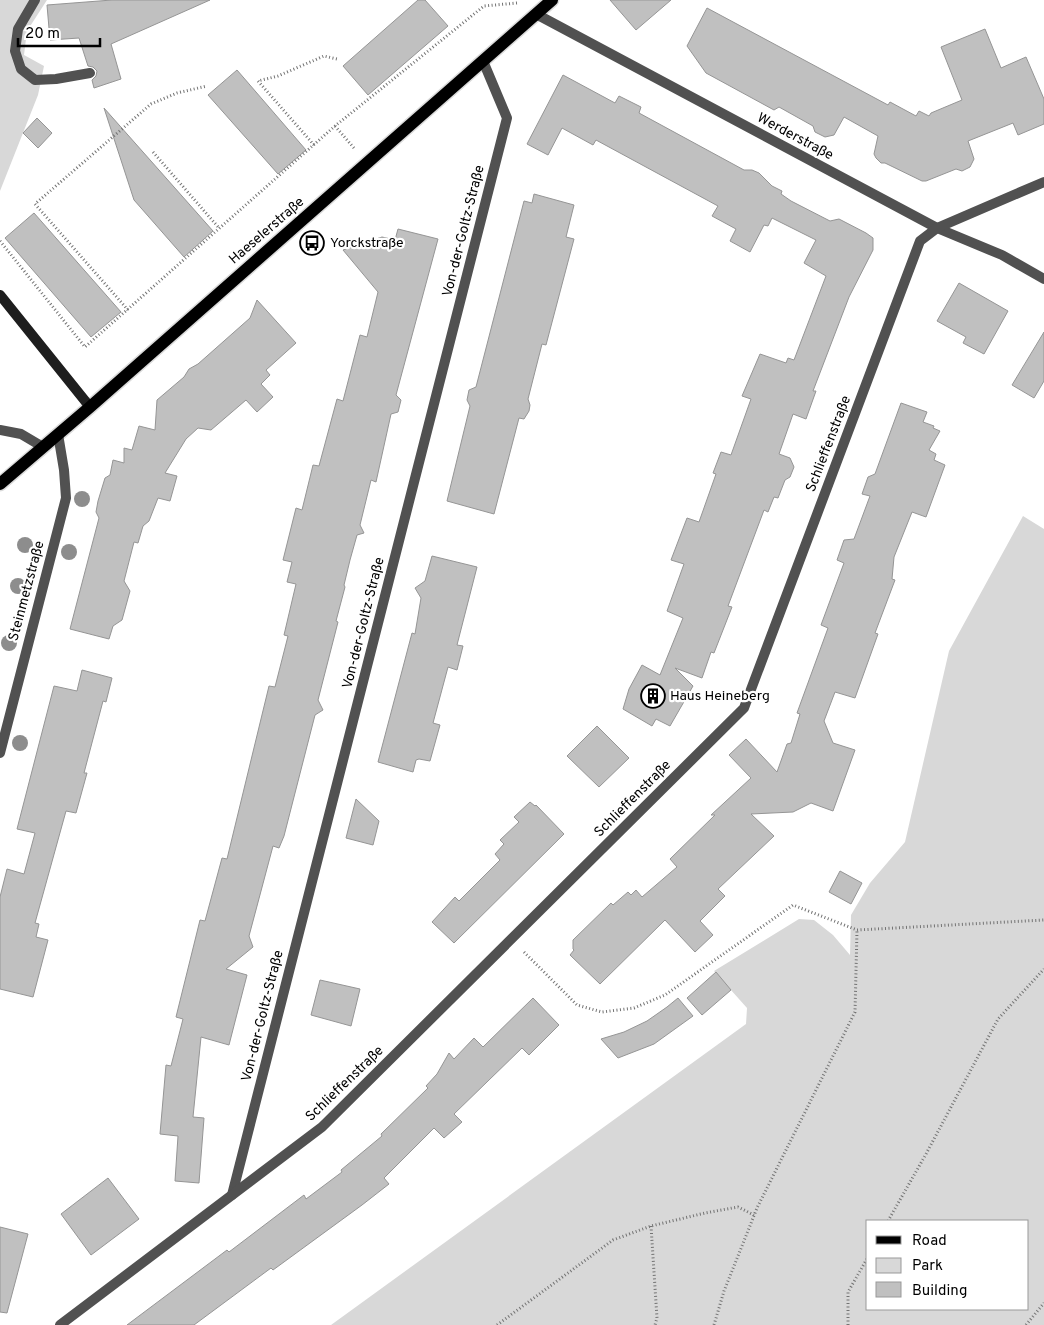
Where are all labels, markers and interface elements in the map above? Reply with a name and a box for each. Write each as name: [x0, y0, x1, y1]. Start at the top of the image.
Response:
scale bar: [18, 15, 100, 47]
text: 20 m: [25, 25, 60, 44]
street label: Werderstraße: [754, 110, 836, 164]
street label: Von-der-Goltz-Straße: [439, 164, 489, 298]
street label: Haeselerstraße: [226, 194, 308, 268]
bus stop icon: Yorckstraße: [299, 230, 325, 256]
place label: Yorckstraße: [330, 235, 404, 252]
street label: Schlieffenstraße: [803, 393, 855, 495]
street label: Steinmetzstraße: [5, 539, 49, 643]
street label: Von-der-Goltz-Straße: [339, 556, 389, 690]
building icon: Haus Heineberg: [640, 683, 666, 709]
place label: Haus Heineberg: [670, 688, 770, 705]
street label: Schlieffenstraße: [591, 757, 675, 841]
street label: Von-der-Goltz-Straße: [238, 949, 288, 1083]
street label: Schlieffenstraße: [303, 1043, 387, 1125]
legend: [866, 1220, 1029, 1310]
text: Road: [912, 1232, 947, 1251]
text: Park: [912, 1257, 943, 1276]
text: Building: [912, 1282, 967, 1301]

